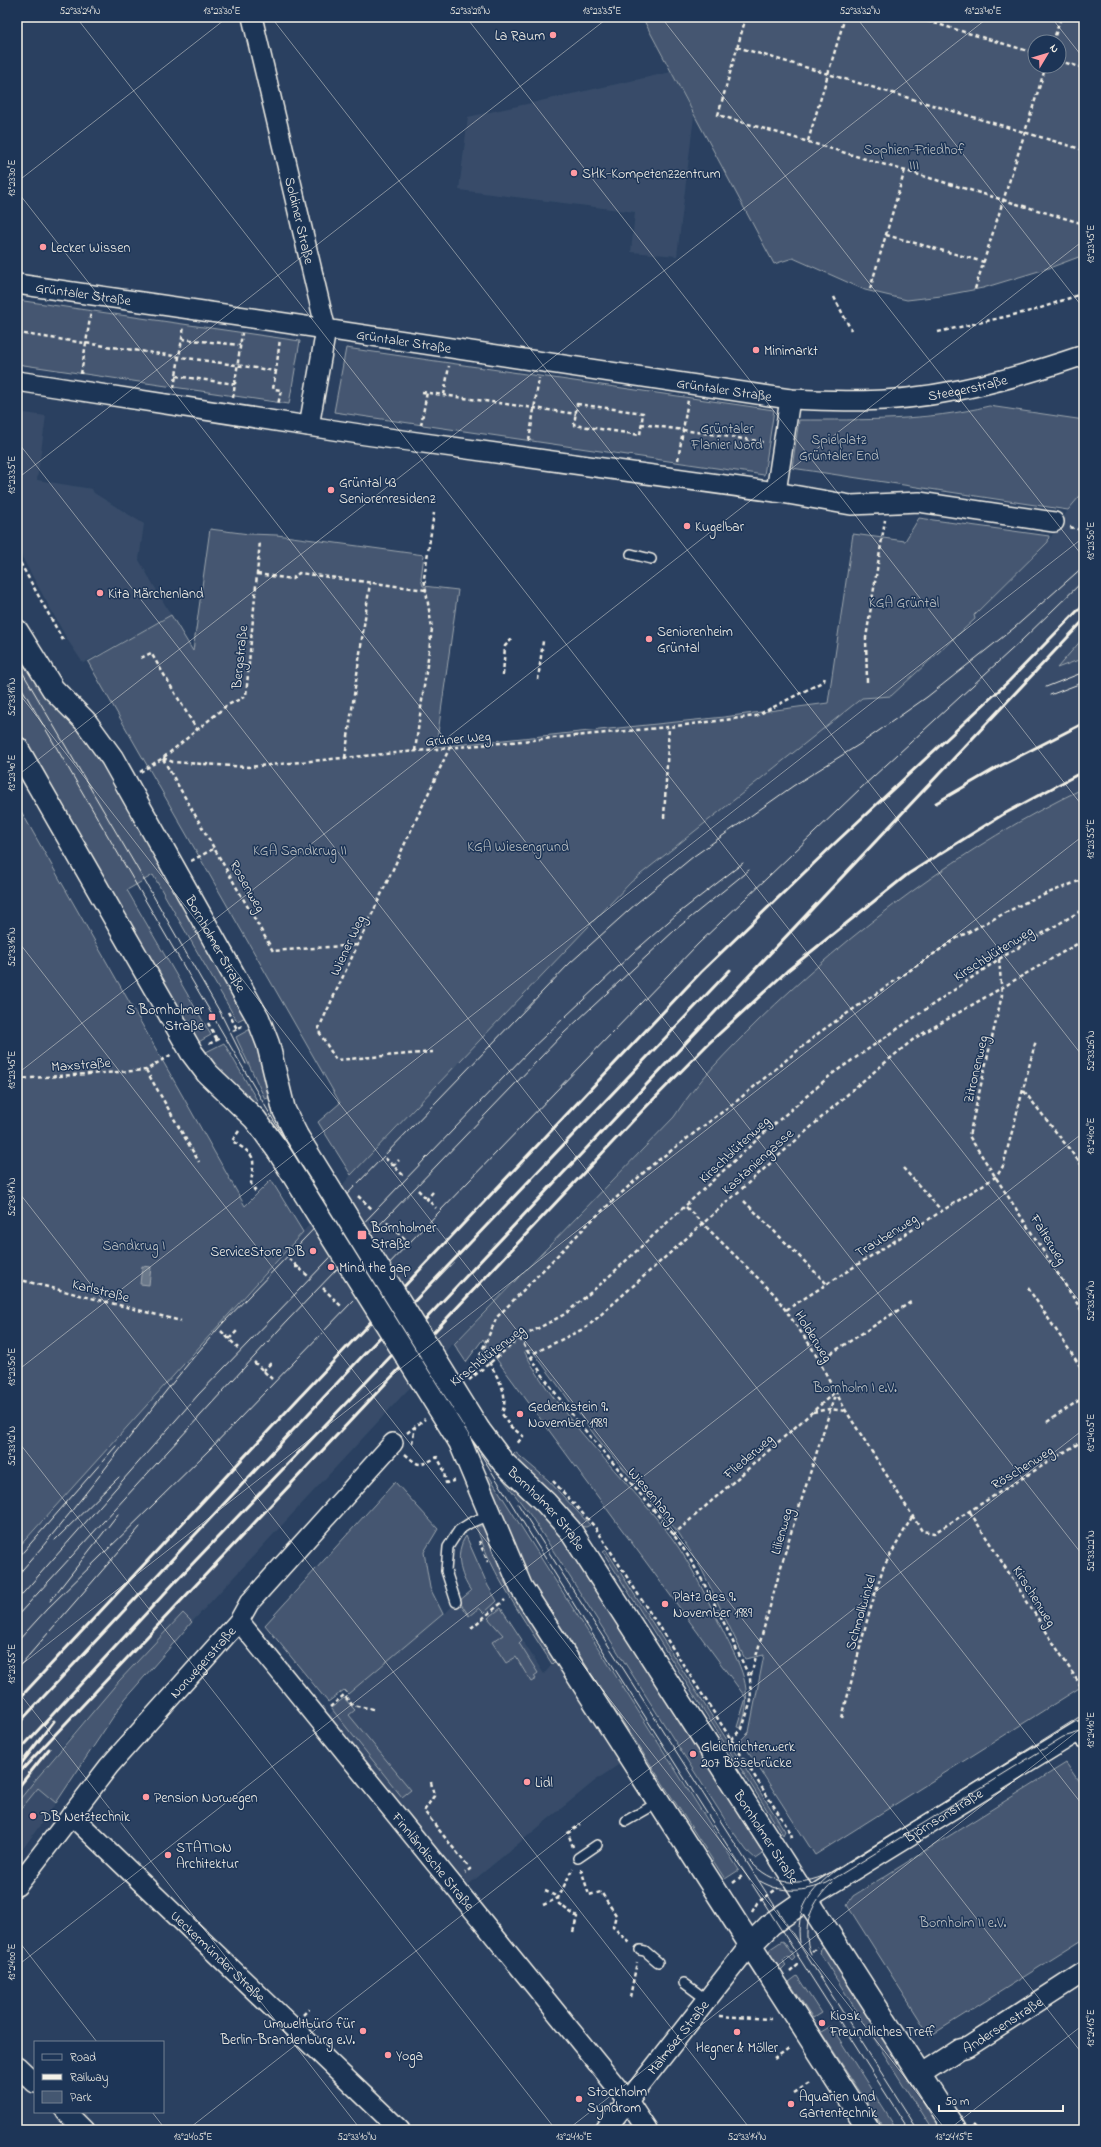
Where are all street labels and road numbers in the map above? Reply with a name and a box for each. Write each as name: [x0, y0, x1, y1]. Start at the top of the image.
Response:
street label: Soldiner Straße: [278, 175, 319, 267]
street label: Grüntaler Straße: [34, 278, 133, 312]
street label: Grüntaler Straße: [355, 325, 453, 360]
street label: Steegerstraße: [927, 370, 1010, 407]
street label: Grüntaler Straße: [675, 373, 774, 408]
street label: Bergstraße: [227, 624, 255, 691]
street label: Grüner Weg: [425, 726, 492, 754]
street label: Rosenweg: [222, 857, 270, 917]
street label: Bornholmer Straße: [179, 891, 251, 997]
street label: Wiener Weg: [325, 912, 372, 980]
street label: Kirschblütenweg: [950, 921, 1038, 988]
street label: Zitronenweg: [959, 1034, 995, 1105]
street label: Maxstraße: [51, 1053, 112, 1078]
street label: Kirschblütenweg: [695, 1112, 776, 1189]
street label: Kastaniengasse: [717, 1123, 800, 1201]
street label: Traubenweg: [851, 1209, 923, 1265]
street label: Falterweg: [1023, 1210, 1071, 1270]
street label: Karlstraße: [70, 1274, 132, 1309]
street label: Holderweg: [788, 1307, 837, 1367]
street label: Kirschblütenweg: [446, 1320, 531, 1393]
street label: Fliederweg: [719, 1429, 779, 1486]
street label: Röschenweg: [988, 1441, 1059, 1497]
street label: Bornholmer Straße: [501, 1462, 590, 1556]
street label: Wiesenhang: [621, 1463, 682, 1529]
street label: Lilienweg: [766, 1506, 800, 1557]
street label: Kirschenweg: [1006, 1562, 1061, 1632]
street label: Schmollwinkel: [841, 1572, 882, 1653]
street label: Norwegerstraße: [165, 1622, 242, 1704]
street label: Björnsonstraße: [899, 1783, 988, 1849]
street label: Bornholmer Straße: [727, 1786, 804, 1889]
street label: Finnländische Straße: [385, 1808, 479, 1916]
street label: Ueckermünder Straße: [165, 1906, 270, 2009]
street label: Andersenstraße: [961, 1992, 1048, 2060]
street label: Malmöer Straße: [643, 1996, 715, 2080]

